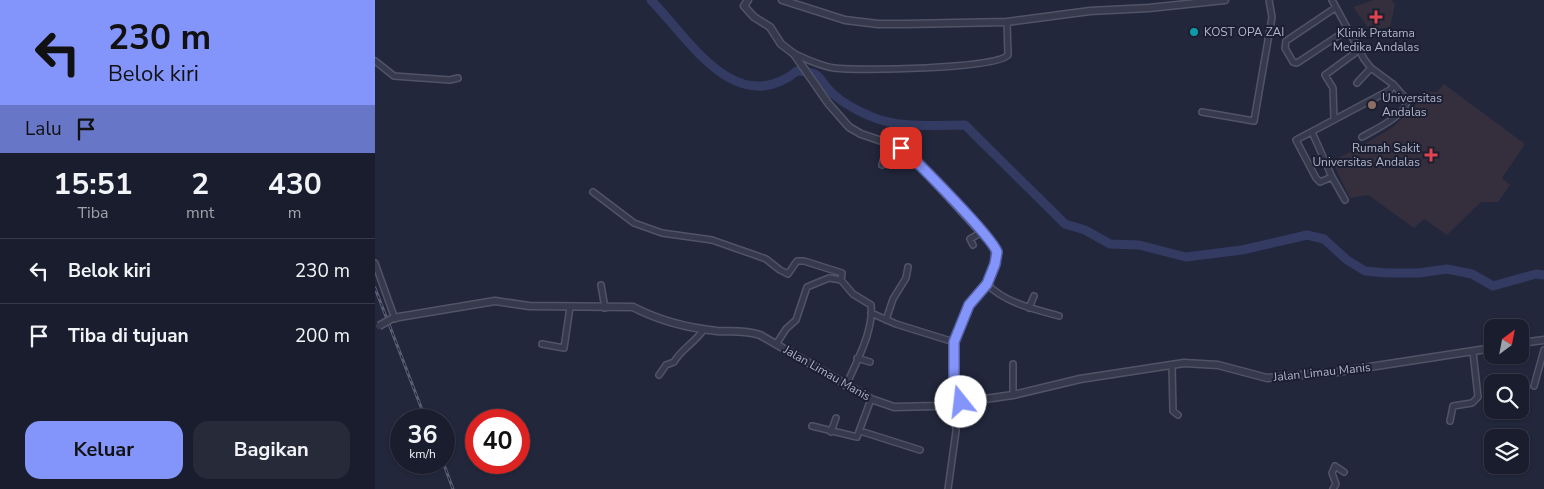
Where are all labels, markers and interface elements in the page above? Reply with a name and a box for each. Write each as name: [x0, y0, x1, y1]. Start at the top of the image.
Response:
marker: Klinik Pratama Medika Andalas: [1369, 10, 1383, 24]
text: 230 m: [108, 14, 211, 61]
icon: left: [25, 20, 90, 85]
place label: KOST OPA ZAI: [1204, 24, 1284, 40]
place label: Klinik Pratama Medika Andalas: [1333, 25, 1419, 55]
marker: KOST OPA ZAI: [1188, 26, 1200, 38]
text: Belok kiri: [108, 59, 199, 89]
place label: Universitas Andalas: [1382, 90, 1442, 120]
marker: Universitas Andalas: [1366, 99, 1378, 111]
icon: arrive: [72, 115, 100, 143]
text: Lalu: [25, 116, 62, 142]
pin: [880, 127, 922, 169]
icon: arrive: [887, 134, 915, 162]
place label: Rumah Sakit Universitas Andalas: [1312, 140, 1421, 170]
marker: Rumah Sakit Universitas Andalas: [1424, 148, 1438, 162]
text: 15:51: [53, 164, 133, 205]
text: 2: [191, 164, 209, 205]
text: 430: [268, 164, 322, 205]
text: Tiba: [77, 202, 109, 224]
text: mnt: [186, 202, 214, 224]
text: m: [288, 202, 302, 224]
icon: left: [25, 257, 53, 285]
text: Belok kiri: [68, 258, 151, 284]
text: 230 m: [295, 258, 350, 284]
north arrow: [1484, 319, 1529, 364]
map controls: [1484, 319, 1529, 474]
icon: arrive: [25, 322, 53, 350]
text: Tiba di tujuan: [68, 323, 189, 349]
text: 200 m: [295, 323, 350, 349]
street label: Jalan Limau Manis: [780, 341, 874, 404]
street label: Jalan Limau Manis: [1272, 359, 1372, 385]
button: search: [1484, 374, 1529, 419]
position arrow: [934, 375, 986, 427]
speed limit sign: 40: [465, 409, 530, 474]
text: 36: [407, 418, 438, 452]
button: Keluar: [25, 421, 183, 479]
button: Bagikan: [193, 421, 350, 479]
button: layers: [1484, 429, 1529, 474]
text: km/h: [409, 446, 436, 462]

